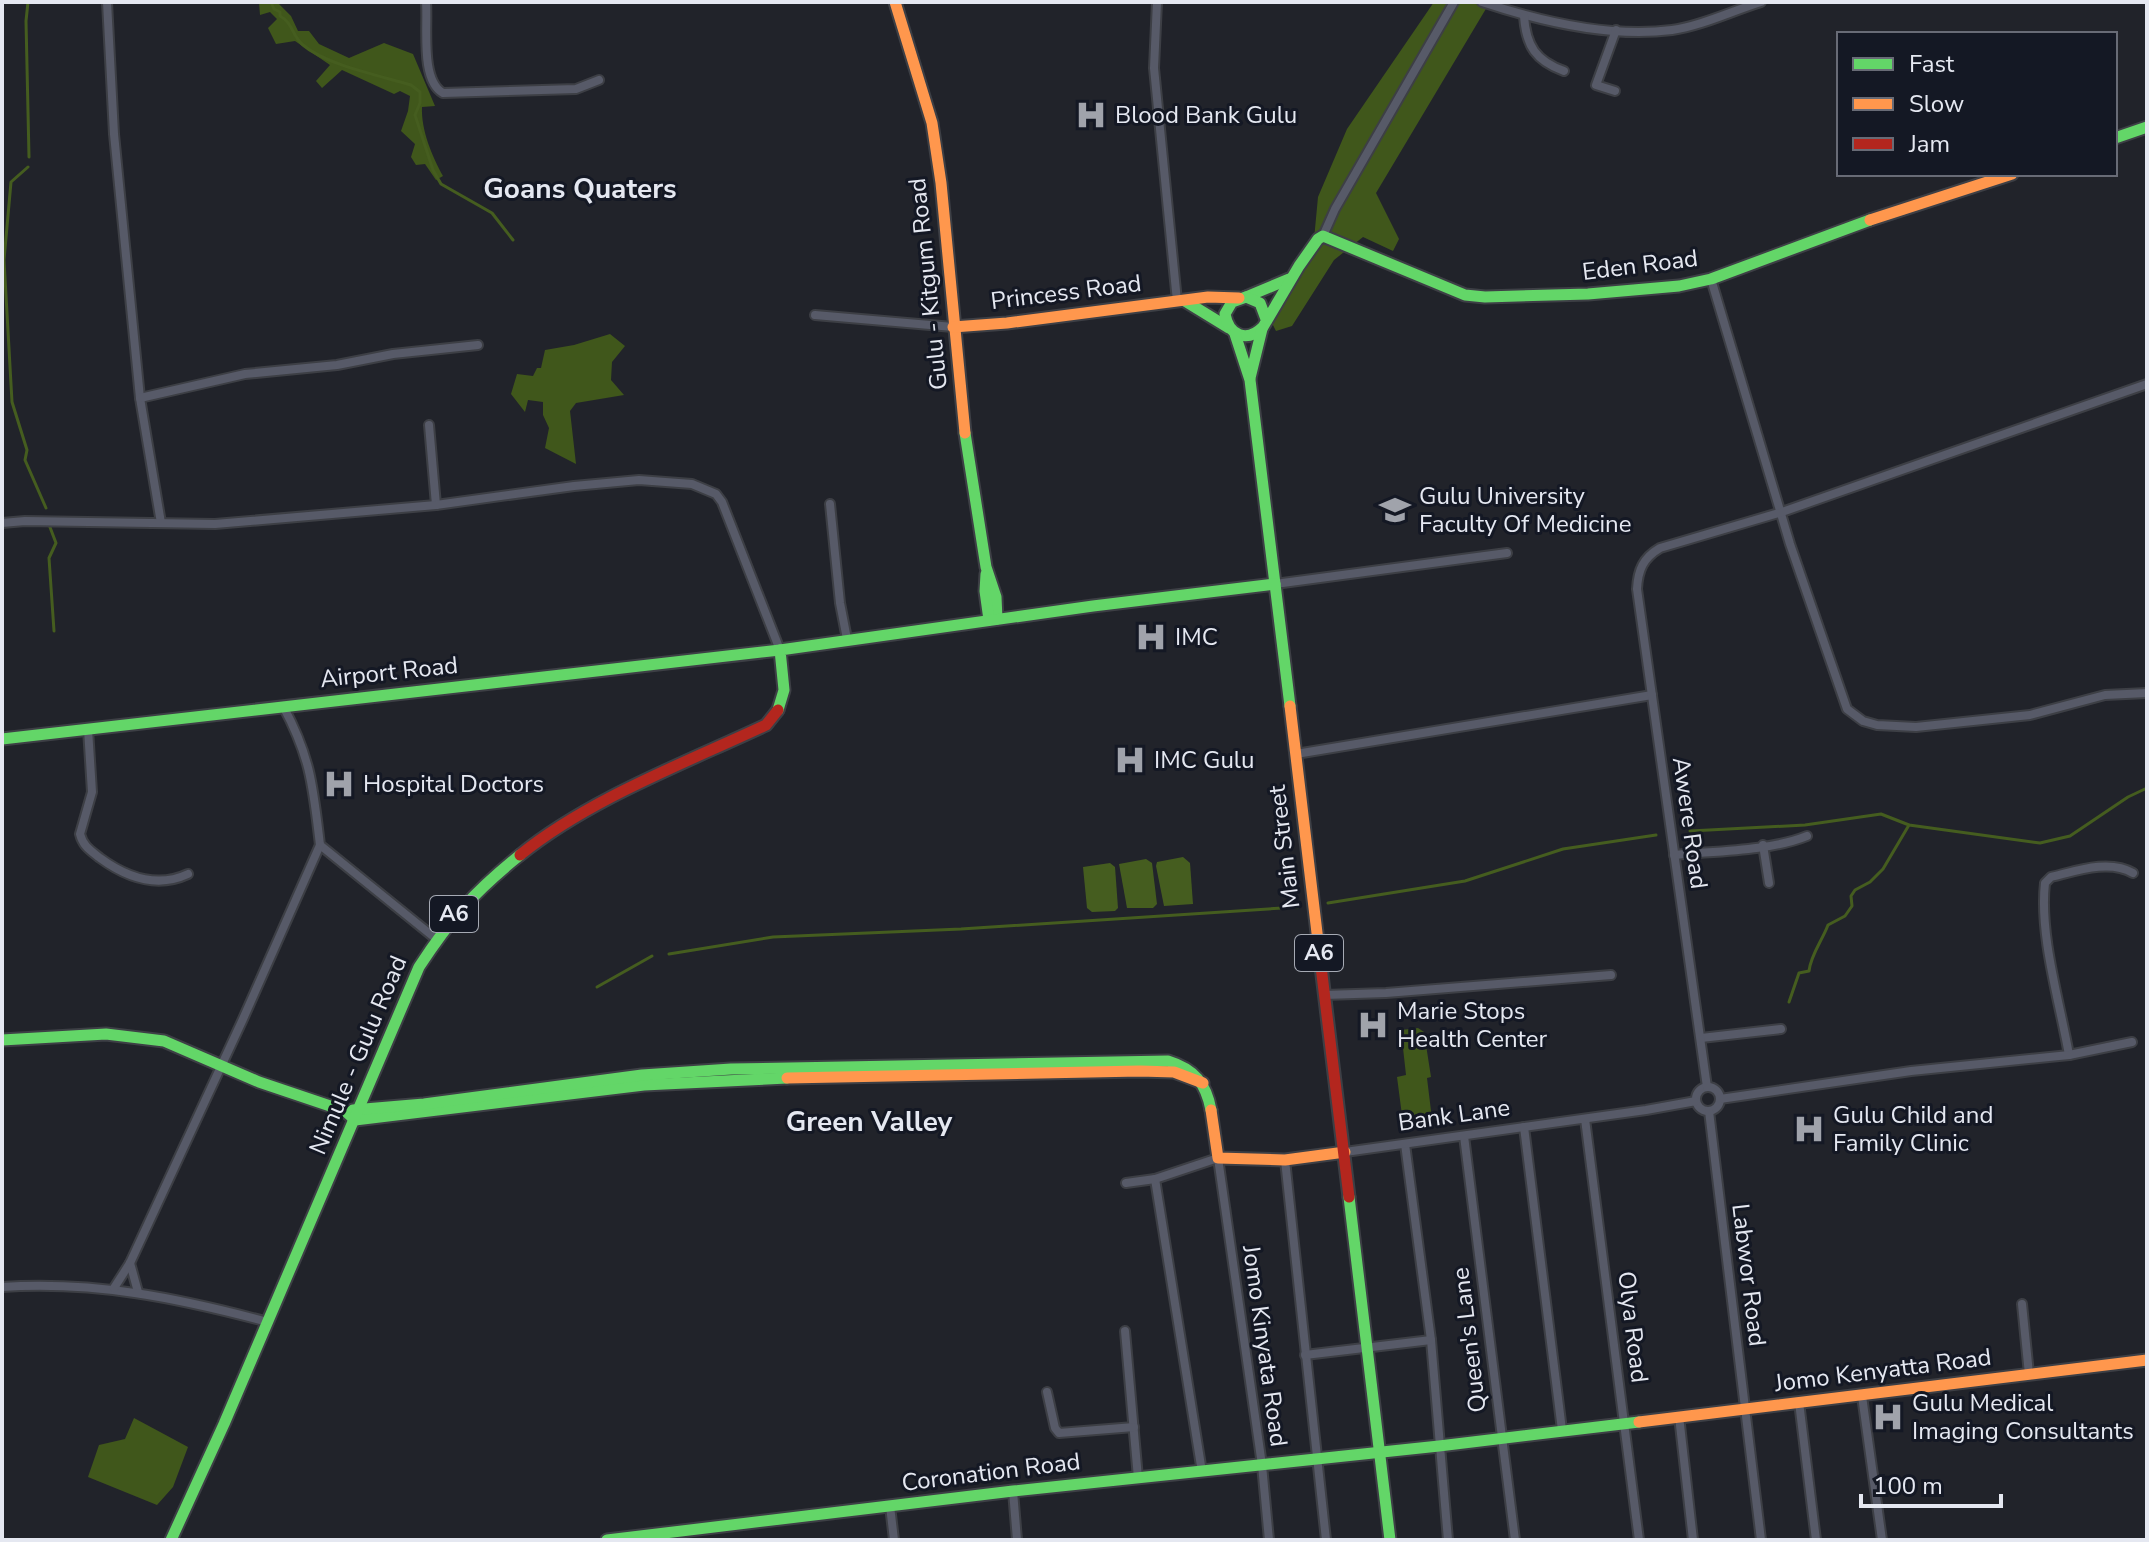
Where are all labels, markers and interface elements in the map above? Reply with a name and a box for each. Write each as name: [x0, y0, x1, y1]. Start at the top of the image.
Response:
legend: [1837, 32, 2117, 176]
text: Fast: [1909, 48, 1955, 80]
text: Slow: [1909, 88, 1964, 120]
hospital icon: Blood Bank Gulu: [1074, 98, 1108, 132]
place label: Blood Bank Gulu: [1115, 99, 1297, 131]
text: Jam: [1908, 128, 1950, 160]
district label: Goans Quaters: [483, 170, 677, 208]
street label: Gulu - Kitgum Road: [901, 176, 955, 392]
street label: Eden Road: [1580, 242, 1700, 288]
street label: Princess Road: [989, 267, 1143, 317]
place label: Gulu University Faculty Of Medicine: [1419, 480, 1631, 540]
school or university icon: Gulu University Faculty Of Medicine: [1378, 493, 1412, 527]
hospital icon: IMC: [1134, 620, 1168, 654]
place label: IMC: [1175, 621, 1218, 653]
street label: Airport Road: [318, 649, 460, 695]
hospital icon: IMC Gulu: [1113, 743, 1147, 777]
place label: IMC Gulu: [1154, 744, 1254, 776]
street label: Awere Road: [1665, 755, 1715, 891]
hospital icon: Hospital Doctors: [322, 767, 356, 801]
place label: Hospital Doctors: [363, 768, 544, 800]
street label: Main Street: [1260, 783, 1307, 911]
road number: A6: [430, 896, 478, 932]
road number: A6: [1295, 935, 1343, 971]
street label: Nimule - Gulu Road: [302, 951, 414, 1159]
place label: Marie Stops Health Center: [1397, 995, 1548, 1055]
hospital icon: Marie Stops Health Center: [1356, 1008, 1390, 1042]
street label: Bank Lane: [1396, 1091, 1512, 1139]
place label: Gulu Child and Family Clinic: [1833, 1099, 1993, 1159]
district label: Green Valley: [786, 1103, 953, 1141]
hospital icon: Gulu Child and Family Clinic: [1792, 1112, 1826, 1146]
street label: Labwor Road: [1724, 1202, 1774, 1348]
street label: Jomo Kinyata Road: [1235, 1242, 1295, 1449]
street label: Queen's Lane: [1444, 1265, 1494, 1415]
street label: Olya Road: [1610, 1269, 1656, 1385]
street label: Jomo Kenyatta Road: [1772, 1341, 1993, 1399]
place label: Gulu Medical Imaging Consultants: [1912, 1387, 2134, 1447]
hospital icon: Gulu Medical Imaging Consultants: [1871, 1400, 1905, 1434]
street label: Coronation Road: [900, 1445, 1082, 1499]
scale bar: [1861, 1458, 2001, 1508]
text: 100 m: [1873, 1470, 1943, 1502]

